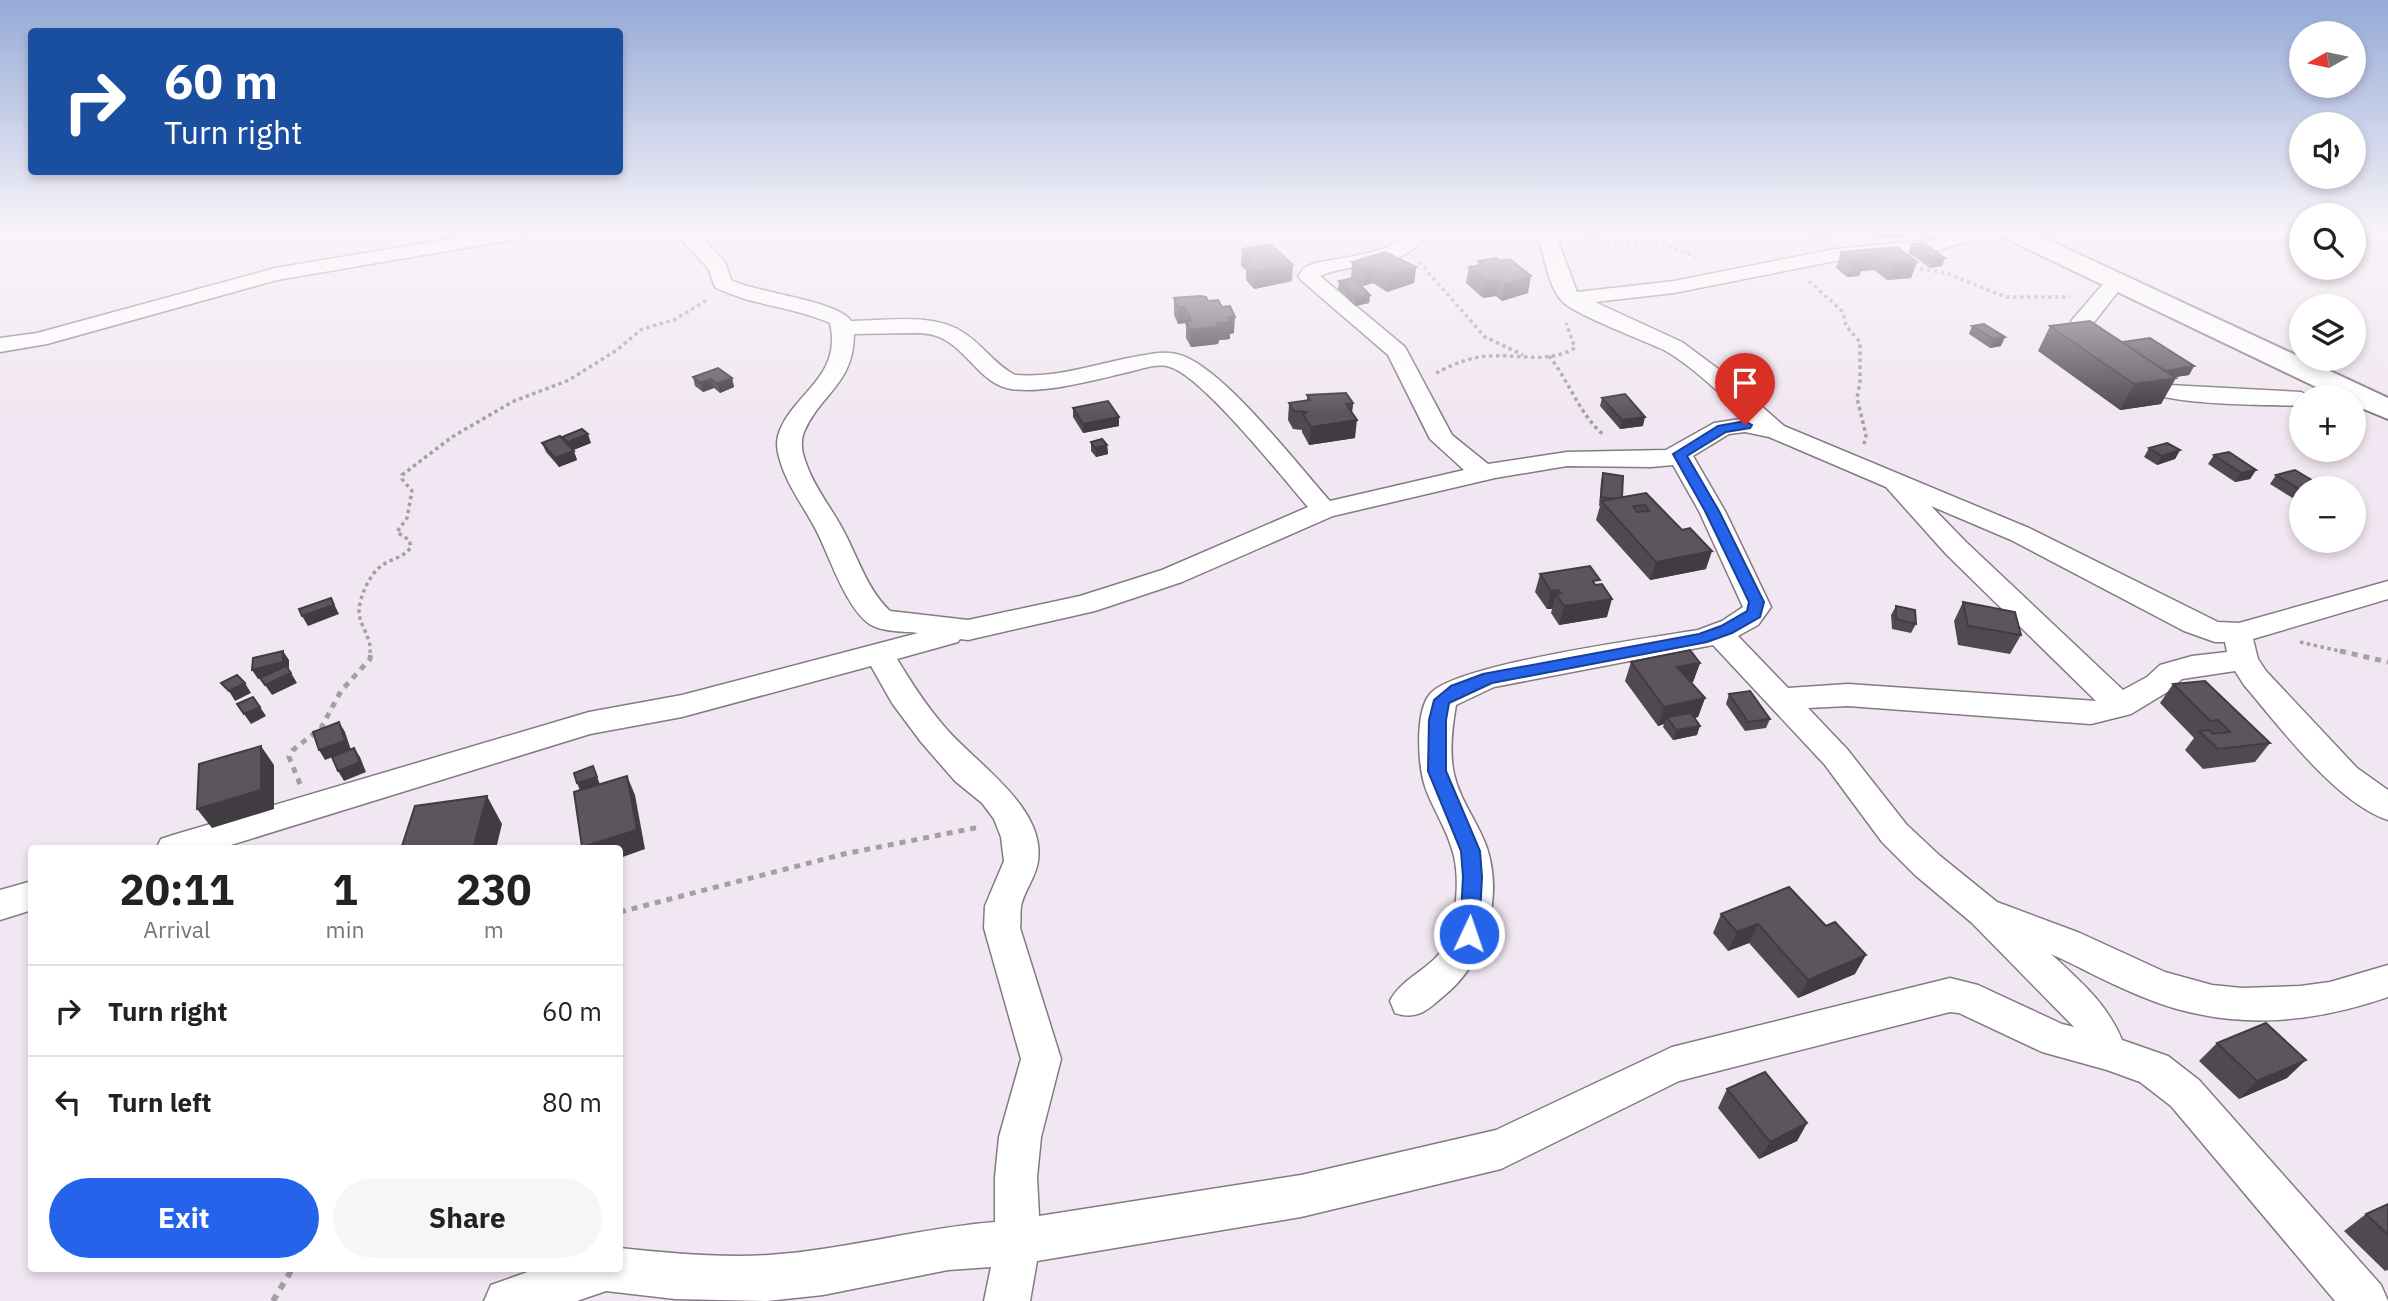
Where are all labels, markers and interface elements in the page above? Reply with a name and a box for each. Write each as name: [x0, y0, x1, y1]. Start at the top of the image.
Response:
north arrow: [2289, 21, 2366, 98]
map controls: [2289, 21, 2366, 553]
text: 60 m: [164, 49, 278, 112]
icon: right: [49, 56, 140, 147]
text: Turn right: [164, 111, 302, 153]
button: sound: [2289, 112, 2366, 189]
button: search: [2289, 203, 2366, 280]
button: layers: [2289, 294, 2366, 371]
pin: [1715, 353, 1775, 425]
icon: arrive: [1726, 364, 1764, 402]
button: +: [2289, 385, 2366, 462]
button: −: [2289, 476, 2366, 553]
text: 20:11: [119, 862, 234, 917]
text: 1: [332, 862, 358, 917]
text: 230: [456, 862, 532, 917]
position arrow: [1432, 897, 1506, 971]
text: Arrival: [143, 914, 210, 944]
text: min: [326, 914, 364, 944]
text: m: [484, 914, 504, 944]
icon: right: [49, 992, 87, 1030]
text: Turn right: [108, 994, 227, 1028]
text: 60 m: [542, 994, 602, 1028]
icon: left: [49, 1083, 87, 1121]
text: Turn left: [108, 1085, 211, 1119]
text: 80 m: [542, 1085, 602, 1119]
button: Exit: [49, 1178, 319, 1258]
button: Share: [333, 1178, 602, 1258]

